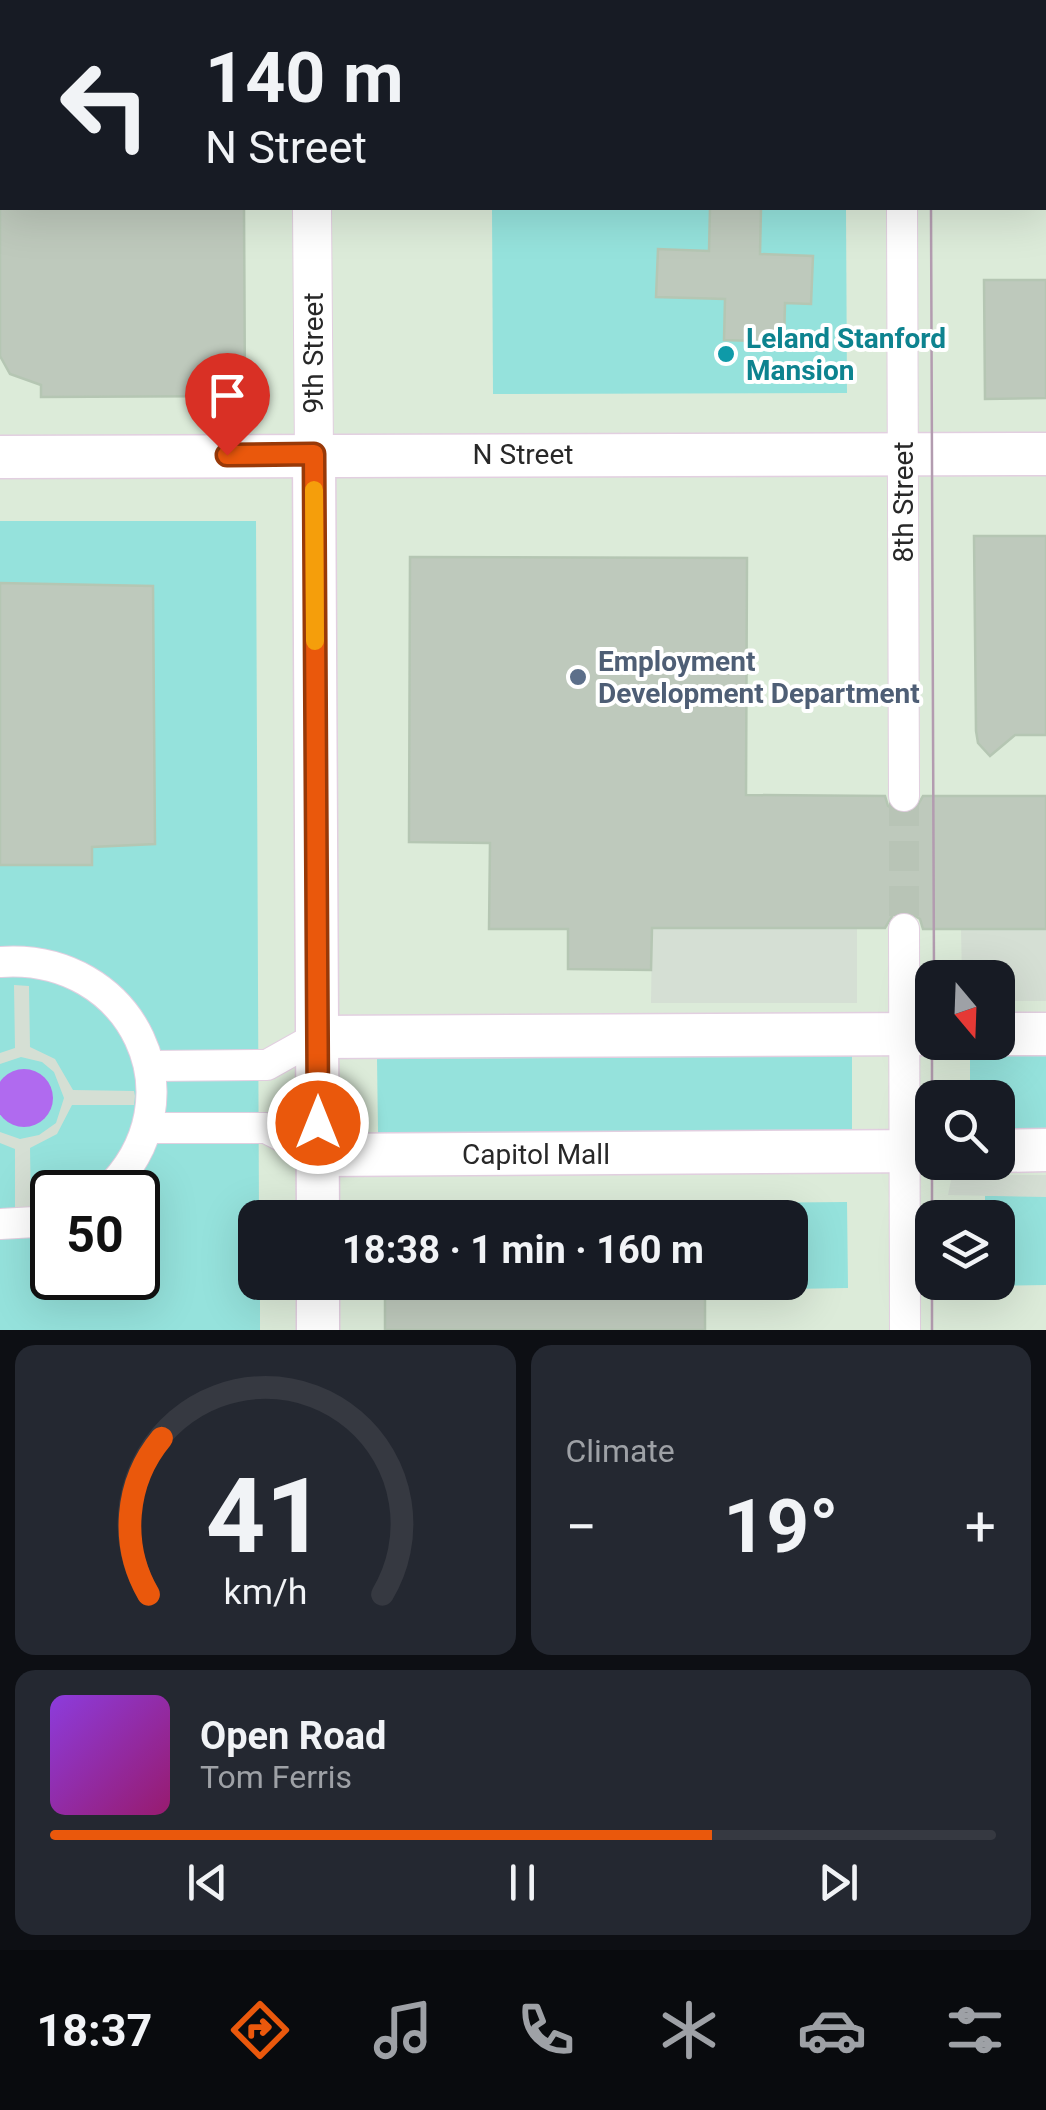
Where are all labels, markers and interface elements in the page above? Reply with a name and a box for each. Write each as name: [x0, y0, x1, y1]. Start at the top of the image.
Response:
text: 140 m: [205, 37, 404, 119]
icon: left: [40, 40, 170, 170]
text: N Street: [205, 121, 367, 174]
street label: 9th Street: [297, 292, 330, 414]
place label: Leland Stanford Mansion: [746, 322, 946, 387]
marker: Leland Stanford Mansion: [715, 343, 737, 365]
pin: [185, 353, 270, 456]
icon: arrive: [200, 368, 255, 423]
street label: N Street: [473, 438, 573, 471]
street label: 8th Street: [887, 441, 920, 563]
place label: Employment Development Department: [598, 645, 920, 710]
marker: Employment Development Department: [567, 666, 589, 688]
north arrow: [915, 960, 1015, 1060]
map controls: [915, 960, 1015, 1300]
position arrow: [266, 1071, 370, 1175]
button: search: [915, 1080, 1015, 1180]
street label: Capitol Mall: [462, 1138, 610, 1171]
speed limit sign: 50: [30, 1170, 160, 1300]
button: layers: [915, 1200, 1015, 1300]
text: 18:38 · 1 min · 160 m: [342, 1228, 704, 1272]
text: Climate: [566, 1432, 675, 1470]
text: 41: [206, 1456, 325, 1577]
text: 19°: [723, 1482, 839, 1570]
text: −: [566, 1495, 597, 1559]
text: +: [965, 1495, 996, 1559]
text: km/h: [223, 1571, 307, 1613]
text: Open Road: [200, 1714, 386, 1758]
text: Tom Ferris: [200, 1758, 352, 1796]
icon: previous: [180, 1855, 235, 1910]
icon: pause: [495, 1855, 550, 1910]
icon: next: [811, 1855, 866, 1910]
icon: directions: [225, 1995, 295, 2065]
icon: music: [368, 1995, 438, 2065]
icon: phone: [511, 1995, 581, 2065]
icon: climate: [654, 1995, 724, 2065]
icon: car: [797, 1995, 867, 2065]
icon: filters: [940, 1995, 1010, 2065]
text: 18:37: [36, 2004, 152, 2057]

